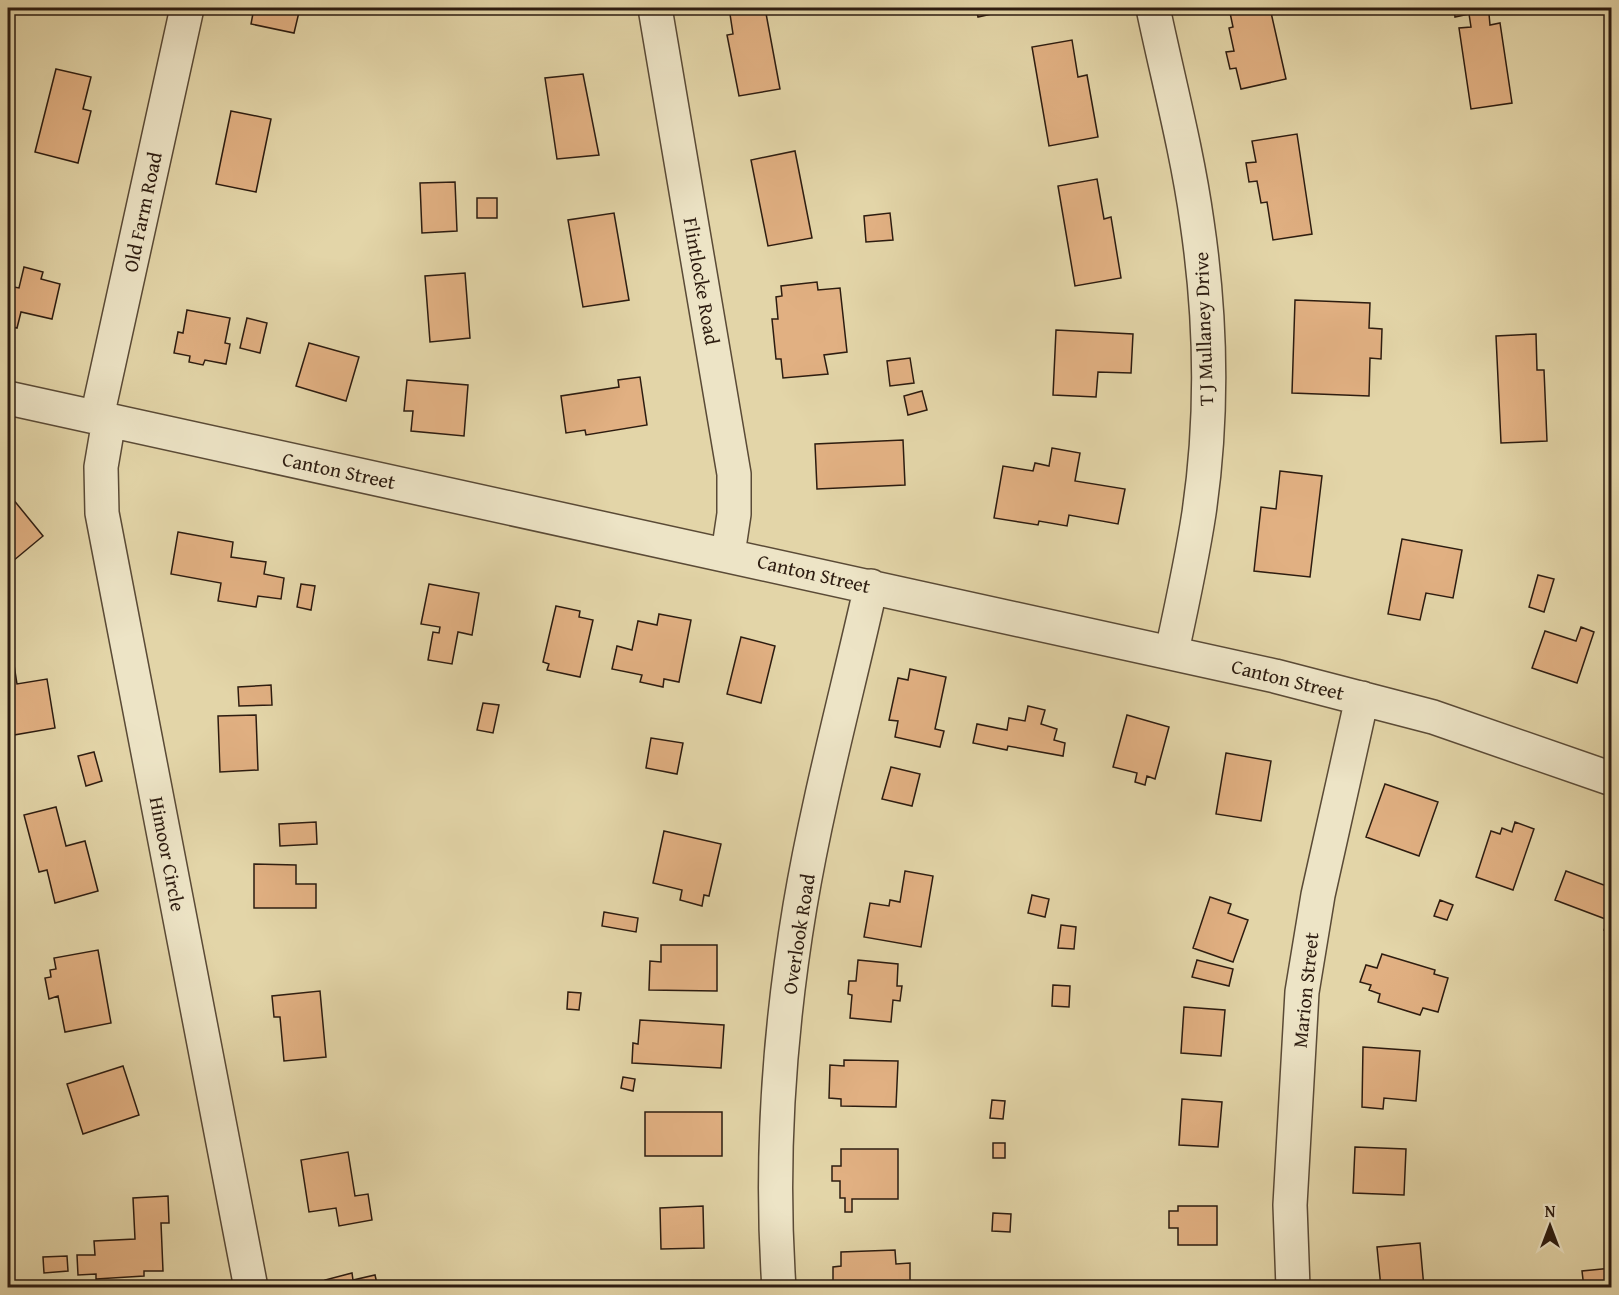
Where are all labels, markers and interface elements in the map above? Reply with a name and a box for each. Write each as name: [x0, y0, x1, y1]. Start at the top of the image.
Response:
street label: Old Farm Road: [115, 149, 169, 275]
street label: Flintlocke Road: [677, 215, 728, 347]
street label: T J Mullaney Drive: [1186, 252, 1220, 406]
street label: Canton Street: [280, 444, 398, 496]
street label: Canton Street: [755, 546, 873, 600]
street label: Canton Street: [1229, 651, 1347, 707]
street label: Himoor Circle: [143, 794, 193, 914]
street label: Overlook Road: [774, 871, 822, 996]
street label: Marion Street: [1285, 931, 1325, 1049]
north arrow: [1520, 1196, 1580, 1256]
text: N: [1545, 1199, 1556, 1223]

